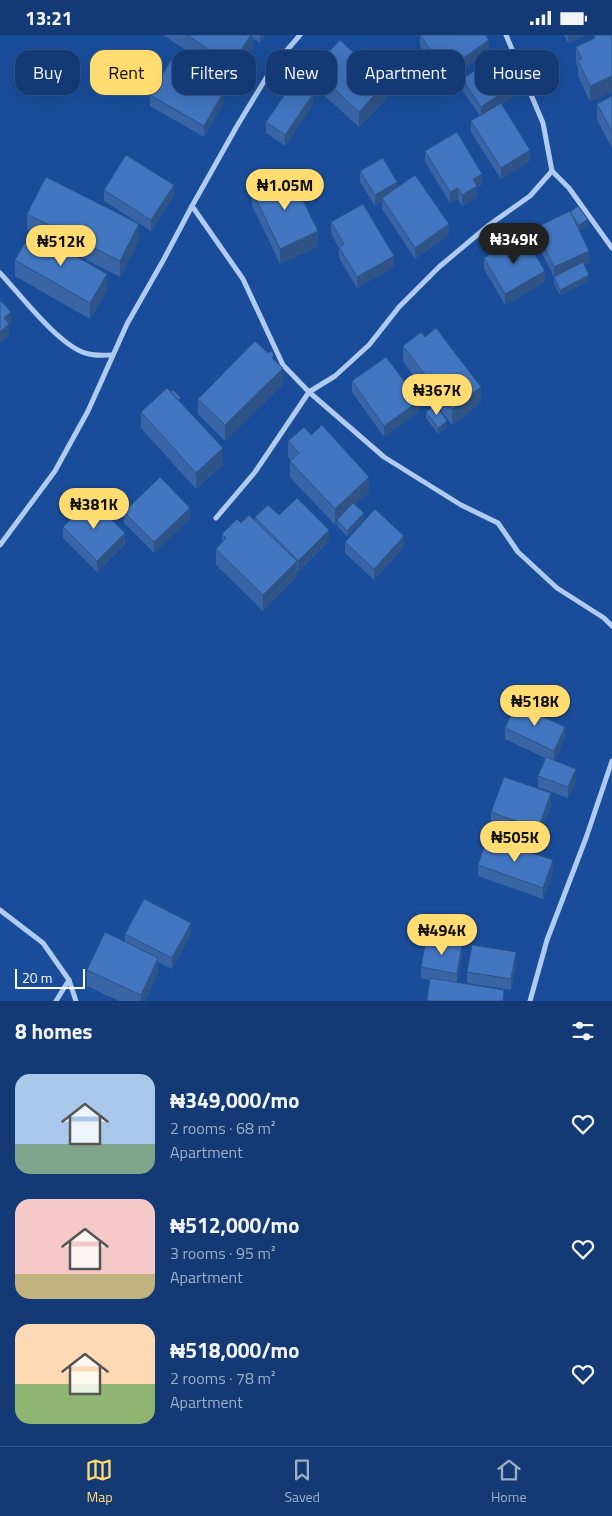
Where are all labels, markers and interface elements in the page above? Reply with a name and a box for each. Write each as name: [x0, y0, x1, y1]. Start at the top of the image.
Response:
text: 13:21: [25, 3, 72, 32]
chip: Buy: [15, 50, 80, 95]
chip: Rent: [90, 50, 162, 95]
chip: Filters: [172, 50, 256, 95]
chip: New: [266, 50, 337, 95]
chip: Apartment: [347, 50, 465, 95]
chip: House: [475, 50, 559, 95]
pin: ₦1.05M: [244, 169, 326, 211]
text: ₦1.05M: [257, 173, 313, 197]
pin: ₦349K: [479, 223, 549, 265]
pin: ₦512K: [26, 225, 96, 267]
text: ₦349K: [490, 227, 538, 251]
text: ₦512K: [37, 229, 85, 253]
pin: ₦367K: [402, 373, 472, 416]
text: ₦367K: [413, 378, 461, 402]
pin: ₦381K: [59, 487, 129, 530]
text: ₦381K: [70, 492, 118, 516]
pin: ₦518K: [500, 685, 570, 727]
text: ₦518K: [511, 689, 559, 713]
pin: ₦505K: [480, 821, 550, 863]
text: ₦505K: [491, 825, 539, 849]
pin: ₦494K: [407, 913, 477, 956]
text: ₦494K: [418, 918, 466, 942]
scale bar: [15, 966, 85, 989]
text: 20 m: [22, 967, 52, 988]
text: 8 homes: [15, 1015, 92, 1047]
icon: filters: [569, 1017, 597, 1045]
text: ₦349,000/mo: [170, 1084, 299, 1116]
icon: home: [55, 1094, 115, 1154]
icon: heart: [569, 1110, 597, 1138]
text: 2 rooms · 68 m²: [170, 1116, 275, 1140]
text: Apartment: [170, 1140, 243, 1164]
text: ₦512,000/mo: [170, 1209, 299, 1241]
icon: home: [55, 1219, 115, 1279]
icon: heart: [569, 1235, 597, 1263]
text: 3 rooms · 95 m²: [170, 1241, 275, 1265]
text: Apartment: [170, 1265, 243, 1289]
text: ₦518,000/mo: [170, 1334, 299, 1366]
icon: home: [55, 1344, 115, 1404]
icon: heart: [569, 1360, 597, 1388]
text: 2 rooms · 78 m²: [170, 1366, 275, 1390]
text: Apartment: [170, 1390, 243, 1414]
tab: Map: [85, 1456, 113, 1507]
tab: Saved: [284, 1456, 320, 1507]
tab: Home: [491, 1456, 527, 1507]

